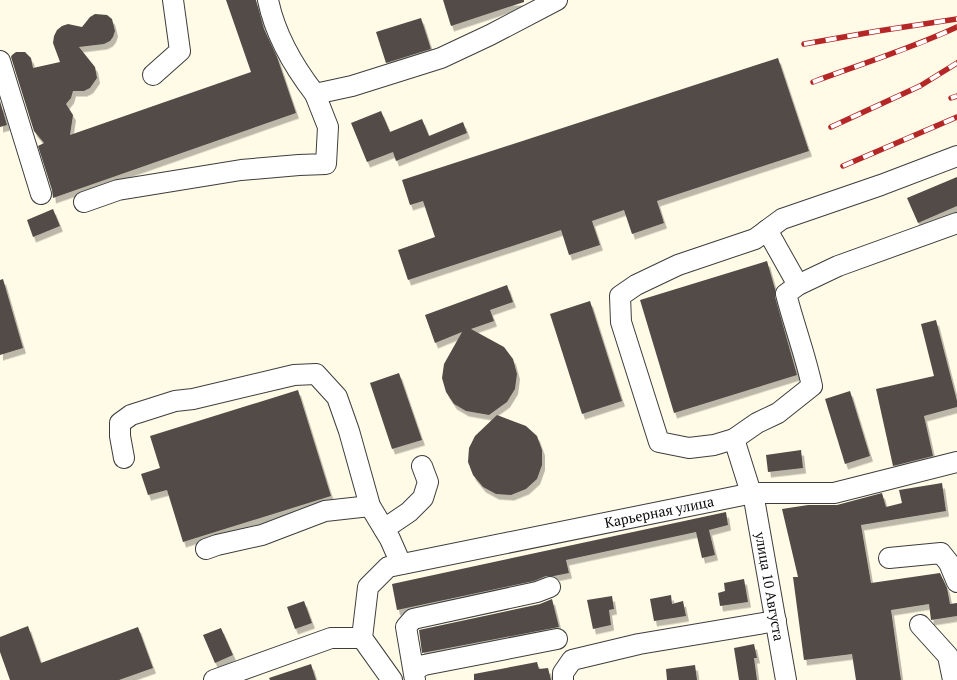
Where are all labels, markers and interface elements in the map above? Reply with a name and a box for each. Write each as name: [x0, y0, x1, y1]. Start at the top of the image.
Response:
street label: Карьерная улица: [603, 491, 715, 532]
street label: улица 10 Августа: [751, 529, 789, 642]

